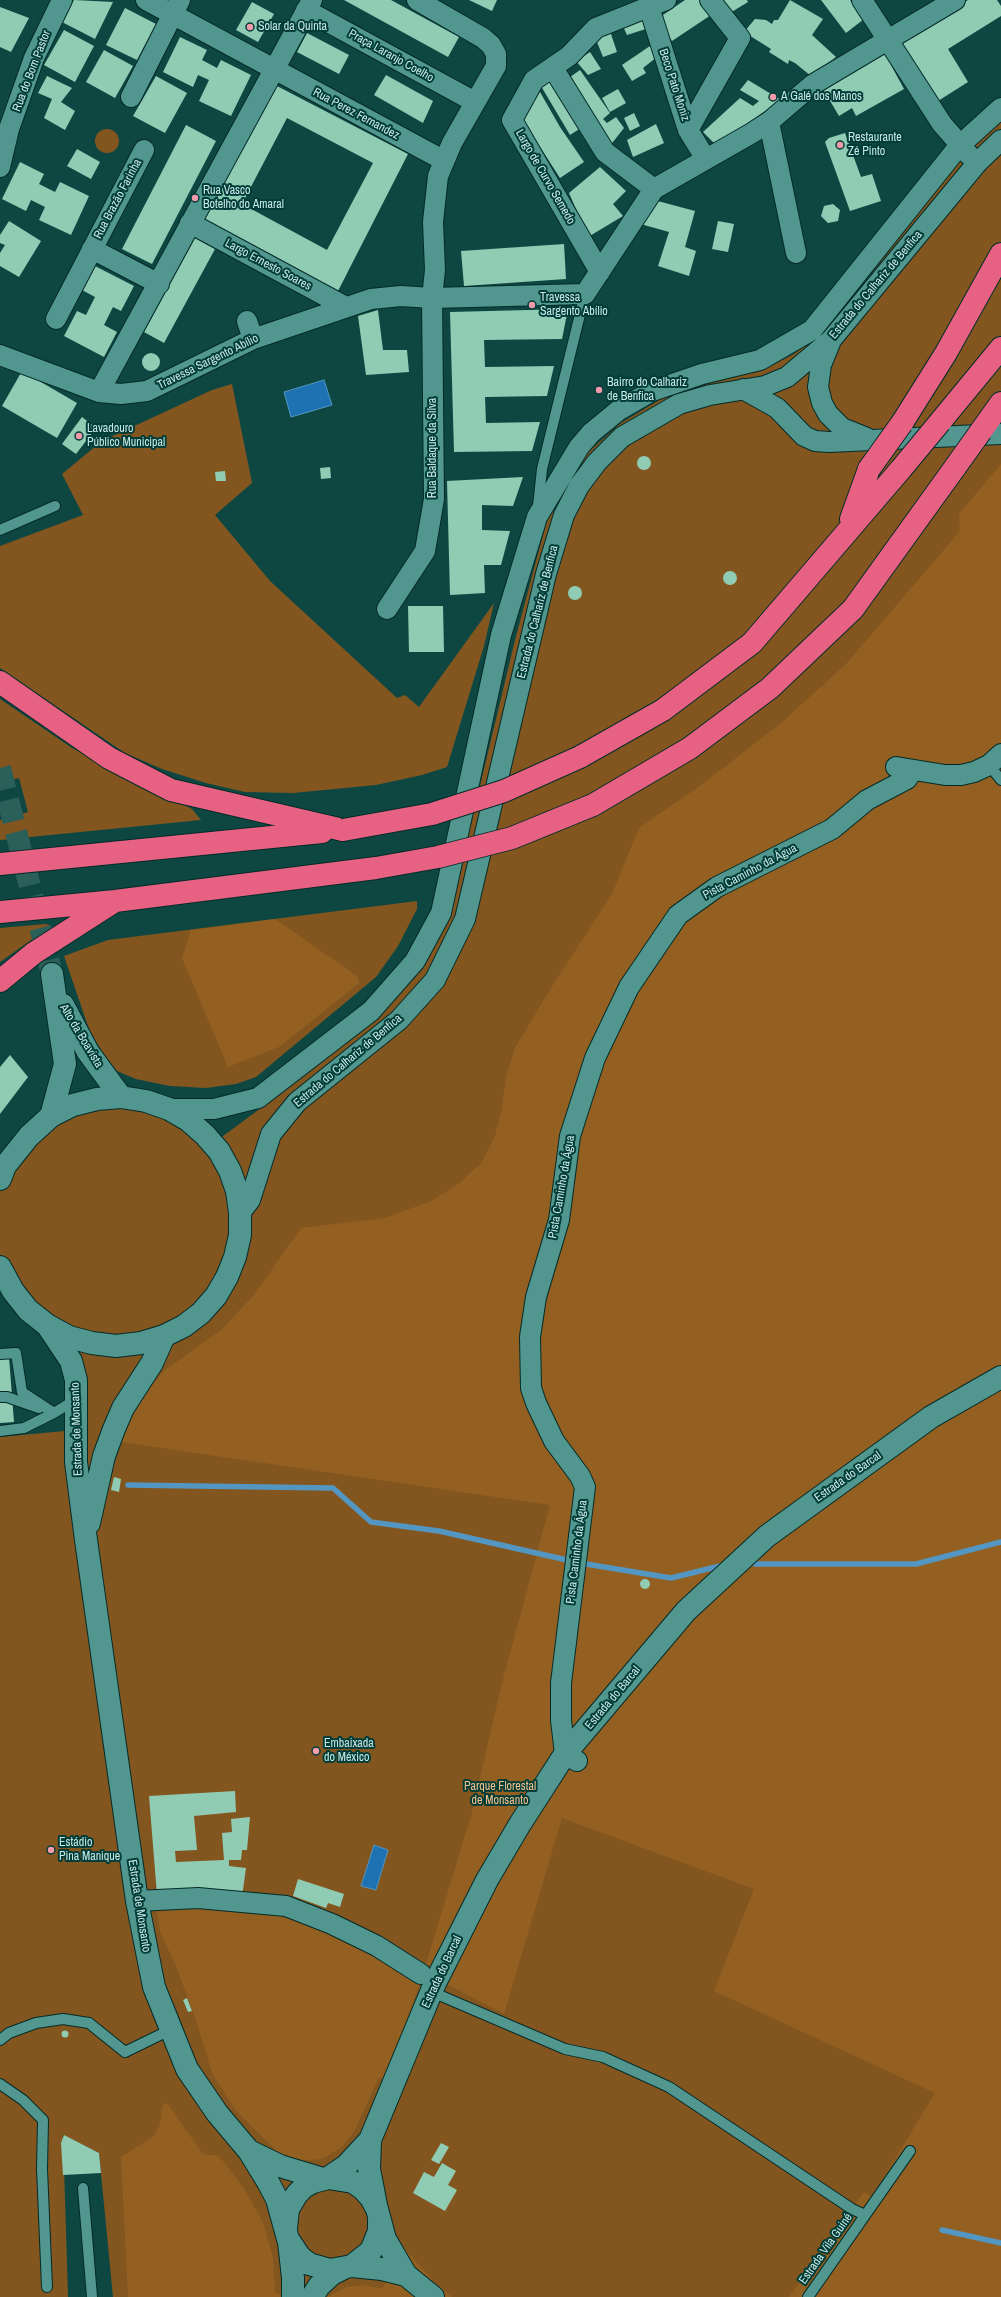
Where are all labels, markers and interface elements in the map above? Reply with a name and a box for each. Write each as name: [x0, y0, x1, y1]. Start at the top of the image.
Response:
place label: Solar da Quinta: [258, 20, 327, 34]
marker: Solar da Quinta: [245, 22, 255, 32]
street label: Praça Laranjo Coelho: [346, 27, 436, 85]
street label: Rua do Bom Pastor: [10, 28, 54, 114]
street label: Beco Pato Moniz: [656, 47, 692, 123]
street label: Rua Perez Fernandez: [310, 85, 402, 143]
place label: A Galé dos Manos: [781, 90, 862, 104]
marker: A Galé dos Manos: [768, 92, 778, 102]
street label: Largo de Curvo Semedo: [512, 127, 578, 227]
place label: Restaurante Zé Pinto: [848, 131, 902, 159]
marker: Restaurante Zé Pinto: [835, 140, 845, 150]
street label: Rua Brazão Farinha: [91, 157, 145, 241]
place label: Rua Vasco Botelho do Amaral: [203, 184, 284, 212]
marker: Rua Vasco Botelho do Amaral: [190, 193, 200, 203]
street label: Estrada do Calhariz de Benfica: [827, 228, 925, 342]
street label: Largo Ernesto Soares: [222, 236, 314, 294]
place label: Travessa Sargento Abílio: [540, 291, 608, 319]
marker: Travessa Sargento Abílio: [527, 300, 537, 310]
street label: Travessa Sargento Abílio: [155, 331, 261, 393]
place label: Bairro do Calhariz de Benfica: [607, 376, 687, 404]
marker: Bairro do Calhariz de Benfica: [594, 385, 604, 395]
street label: Rua Baldaque da Silva: [426, 398, 440, 498]
place label: Lavadouro Público Municipal: [87, 422, 165, 450]
marker: Lavadouro Público Municipal: [74, 431, 84, 441]
street label: Estrada do Calhariz de Benfica: [514, 544, 562, 680]
street label: Pista Caminho da Água: [700, 841, 800, 903]
street label: Alto da Boavista: [56, 1002, 106, 1070]
street label: Estrada do Calhariz de Benfica: [291, 1012, 405, 1110]
street label: Pista Caminho da Água: [546, 1134, 578, 1240]
street label: Estrada de Monsanto: [68, 1382, 86, 1476]
street label: Estrada do Barcal: [812, 1449, 884, 1505]
street label: Pista Caminho da Água: [563, 1499, 591, 1605]
street label: Estrada do Barcal: [582, 1663, 644, 1733]
place label: Embaixada do México: [324, 1737, 374, 1765]
marker: Embaixada do México: [311, 1746, 321, 1756]
park label: Parque Florestal de Monsanto: [464, 1780, 536, 1808]
place label: Estádio Pina Manique: [59, 1836, 120, 1864]
marker: Estádio Pina Manique: [46, 1845, 56, 1855]
street label: Estrada de Monsanto: [125, 1859, 153, 1953]
street label: Estrada do Barcal: [419, 1934, 465, 2010]
street label: Estrada Vila Guiné: [796, 2211, 856, 2287]

